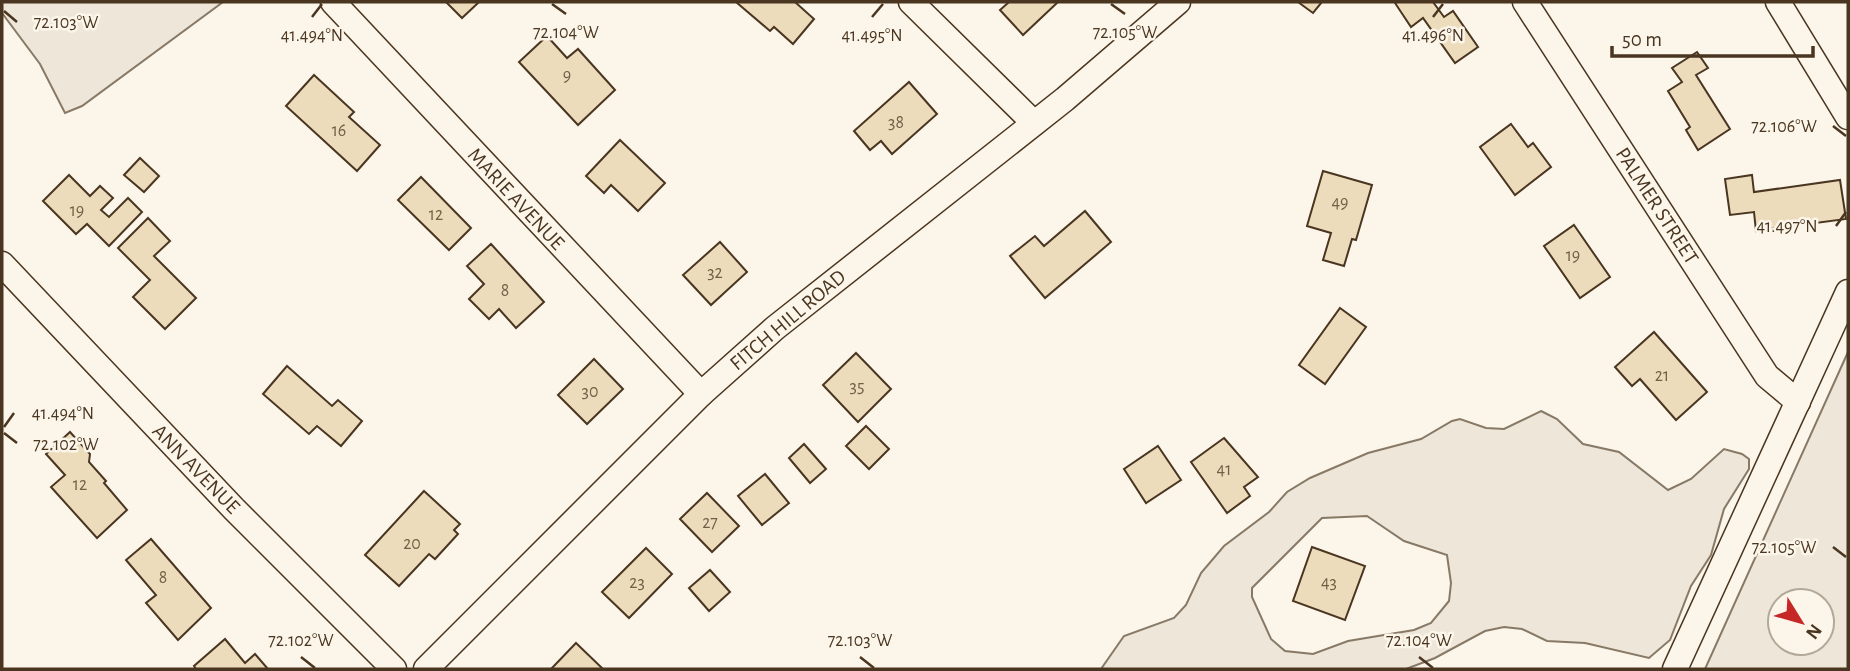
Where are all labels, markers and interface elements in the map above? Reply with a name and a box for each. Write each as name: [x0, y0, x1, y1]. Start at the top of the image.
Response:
text: 72.103°W: [34, 14, 98, 32]
scale bar: [1612, 14, 1813, 58]
text: 72.104°W: [533, 24, 599, 42]
text: 72.105°W: [1093, 24, 1157, 42]
text: 41.494°N: [281, 27, 343, 45]
text: 41.495°N: [841, 27, 903, 45]
text: 41.496°N: [1402, 27, 1464, 45]
text: 50 m: [1622, 29, 1662, 50]
house number: 9: [563, 67, 571, 85]
house number: 38: [888, 114, 904, 132]
text: 72.106°W: [1751, 118, 1817, 136]
house number: 16: [332, 122, 346, 140]
street label: MARIE AVENUE: [464, 144, 568, 254]
street label: PALMER STREET: [1612, 144, 1702, 268]
house number: 49: [1331, 194, 1349, 212]
house number: 19: [70, 202, 84, 220]
house number: 12: [429, 206, 443, 224]
text: 41.497°N: [1756, 218, 1818, 236]
house number: 19: [1566, 247, 1580, 265]
house number: 32: [707, 264, 723, 282]
street label: FITCH HILL ROAD: [726, 266, 850, 374]
house number: 8: [501, 282, 509, 300]
house number: 21: [1655, 367, 1669, 385]
house number: 35: [850, 378, 864, 396]
house number: 30: [582, 383, 598, 401]
text: 41.494°N: [32, 405, 94, 423]
street label: ANN AVENUE: [148, 420, 244, 518]
text: 72.102°W: [33, 436, 99, 454]
house number: 41: [1217, 461, 1231, 479]
house number: 12: [73, 476, 87, 494]
house number: 27: [702, 514, 718, 532]
house number: 20: [403, 535, 421, 553]
text: 72.105°W: [1752, 539, 1816, 557]
house number: 8: [159, 569, 167, 587]
house number: 23: [629, 574, 645, 592]
house number: 43: [1321, 574, 1337, 592]
north arrow: [1766, 587, 1836, 657]
text: N: [1802, 620, 1825, 642]
text: 72.102°W: [268, 632, 334, 650]
text: 72.103°W: [828, 632, 892, 650]
text: 72.104°W: [1386, 632, 1452, 650]

